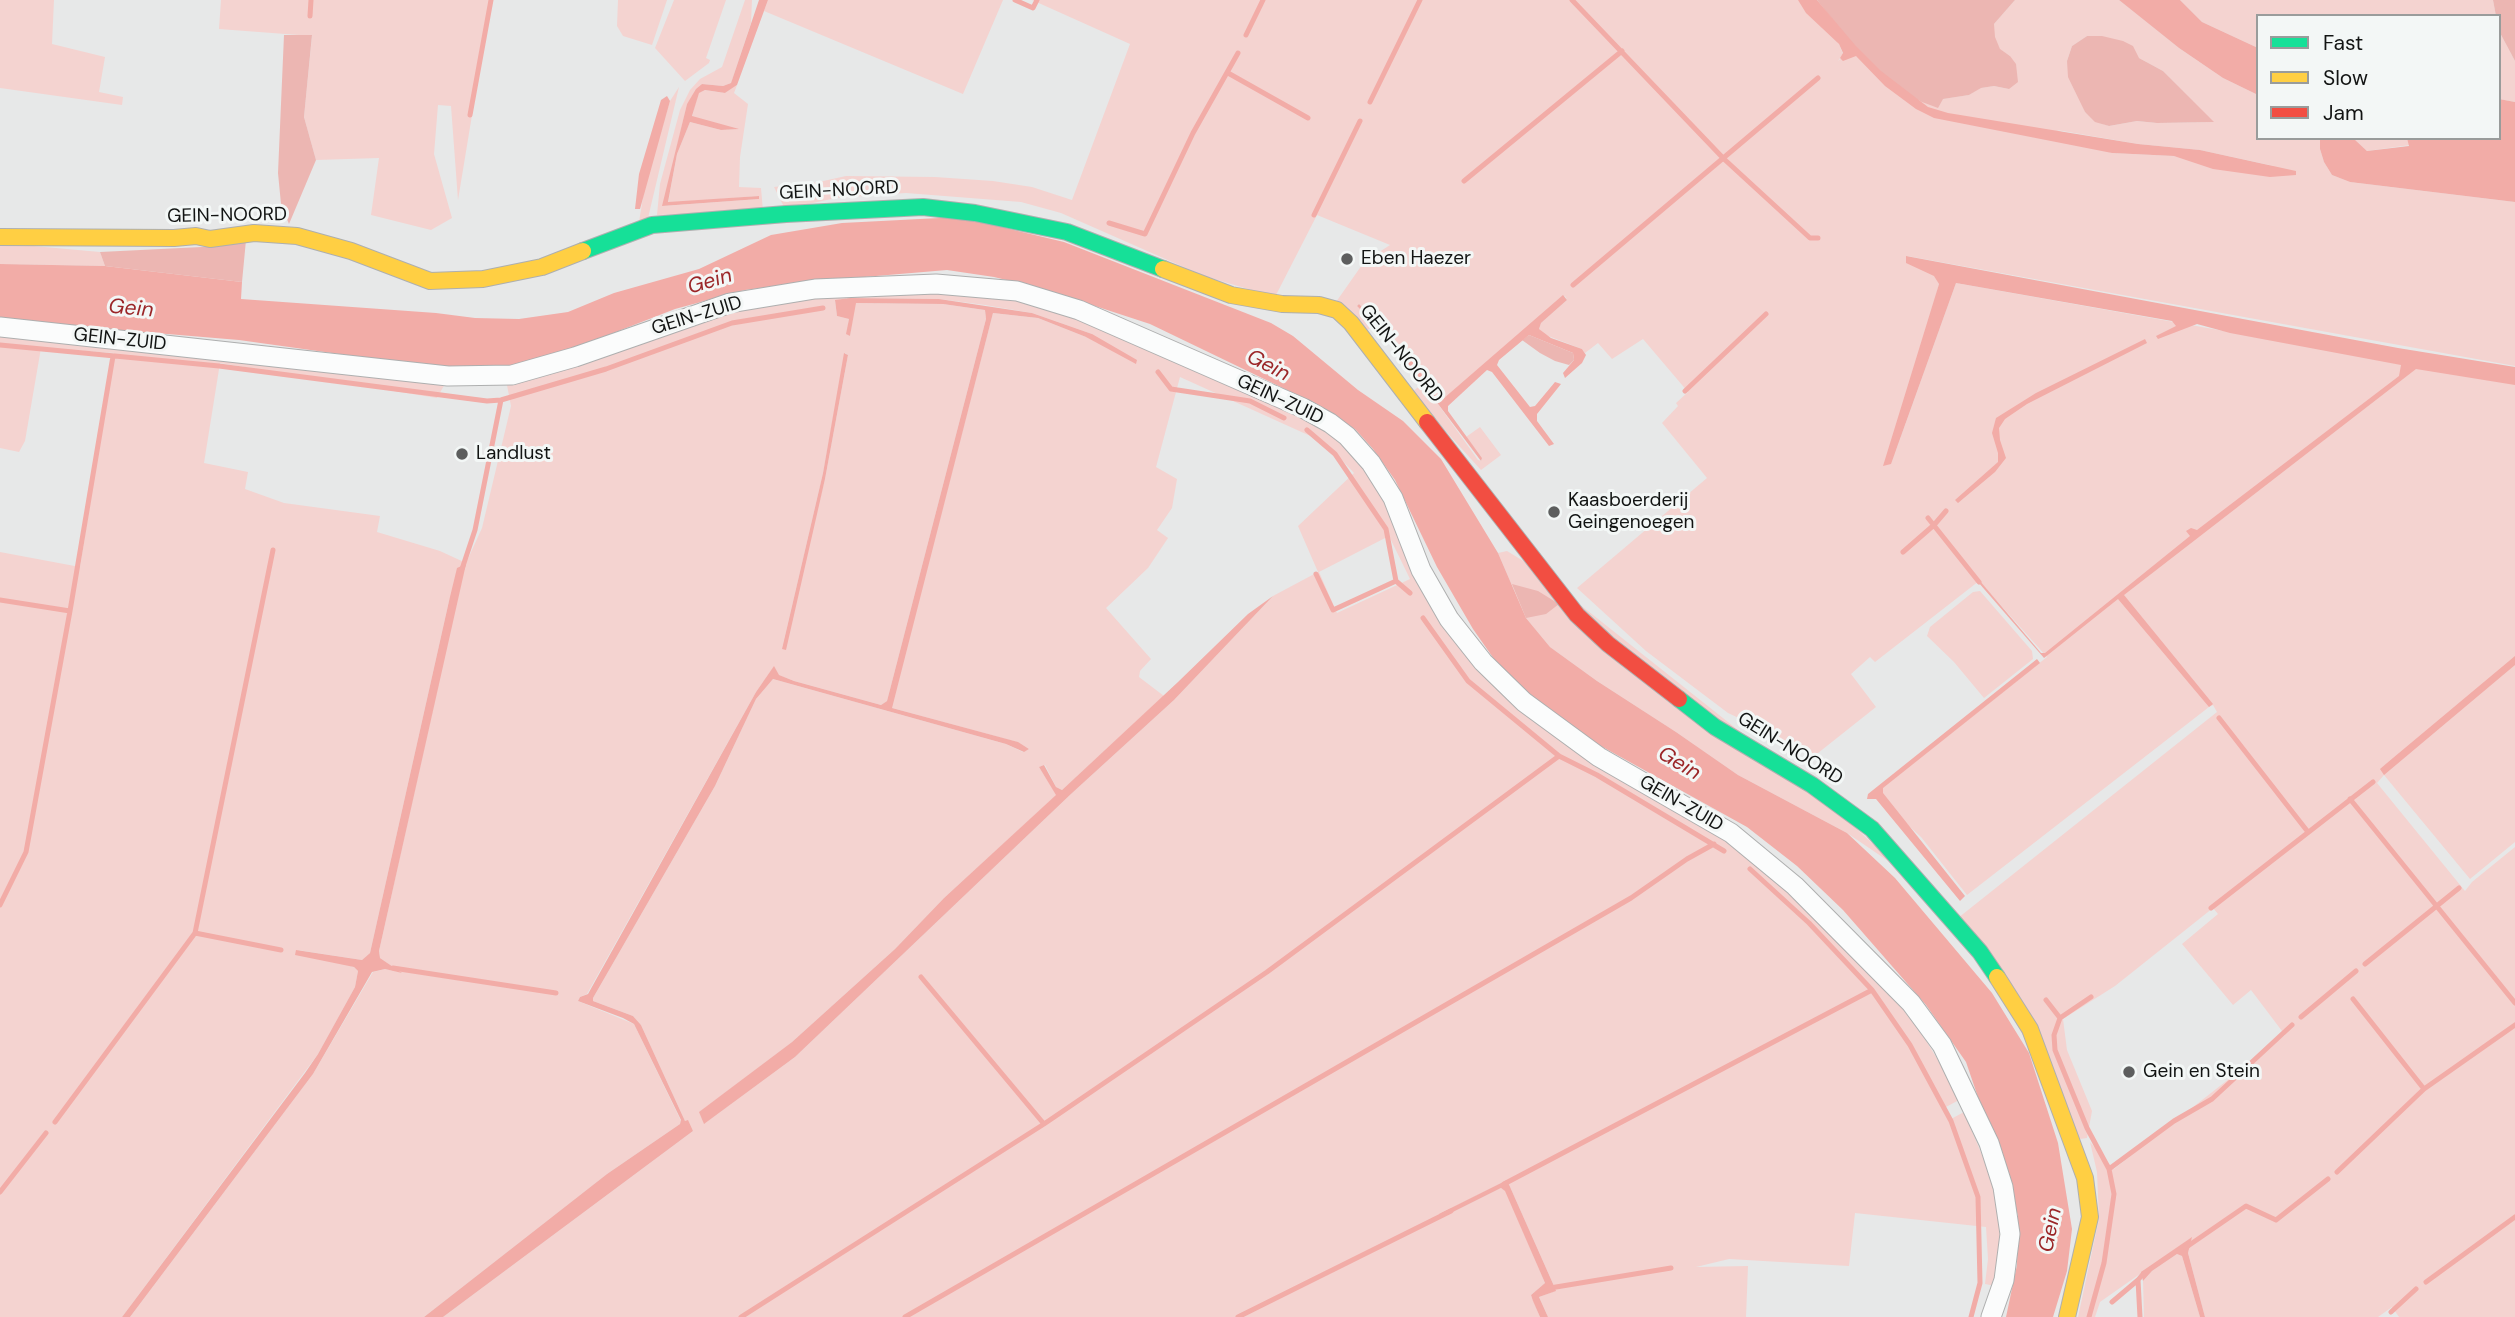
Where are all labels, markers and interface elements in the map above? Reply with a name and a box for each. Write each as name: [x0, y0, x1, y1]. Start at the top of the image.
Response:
legend: [2256, 14, 2501, 140]
text: Fast: [2323, 29, 2363, 57]
text: Slow: [2323, 64, 2368, 92]
text: Jam: [2323, 99, 2364, 127]
street label: GEIN-NOORD: [779, 176, 899, 206]
street label: GEIN-NOORD: [167, 204, 287, 228]
place label: Eben Haezer: [1361, 248, 1471, 270]
marker: Eben Haezer: [1339, 251, 1355, 267]
water label: Gein: [685, 263, 735, 301]
street label: GEIN-ZUID: [649, 291, 745, 341]
water label: Gein: [107, 294, 155, 324]
street label: GEIN-NOORD: [1354, 300, 1448, 408]
street label: GEIN-ZUID: [72, 324, 168, 356]
water label: Gein: [1242, 345, 1294, 387]
street label: GEIN-ZUID: [1233, 370, 1327, 430]
place label: Landlust: [476, 443, 551, 465]
marker: Landlust: [454, 446, 470, 462]
place label: Kaasboerderij Geingenoegen: [1568, 490, 1695, 534]
marker: Kaasboerderij Geingenoegen: [1546, 504, 1562, 520]
street label: GEIN-NOORD: [1733, 708, 1847, 790]
water label: Gein: [1653, 742, 1705, 786]
street label: GEIN-ZUID: [1635, 771, 1727, 837]
place label: Gein en Stein: [2143, 1061, 2260, 1083]
marker: Gein en Stein: [2121, 1064, 2137, 1080]
water label: Gein: [2034, 1205, 2068, 1255]

